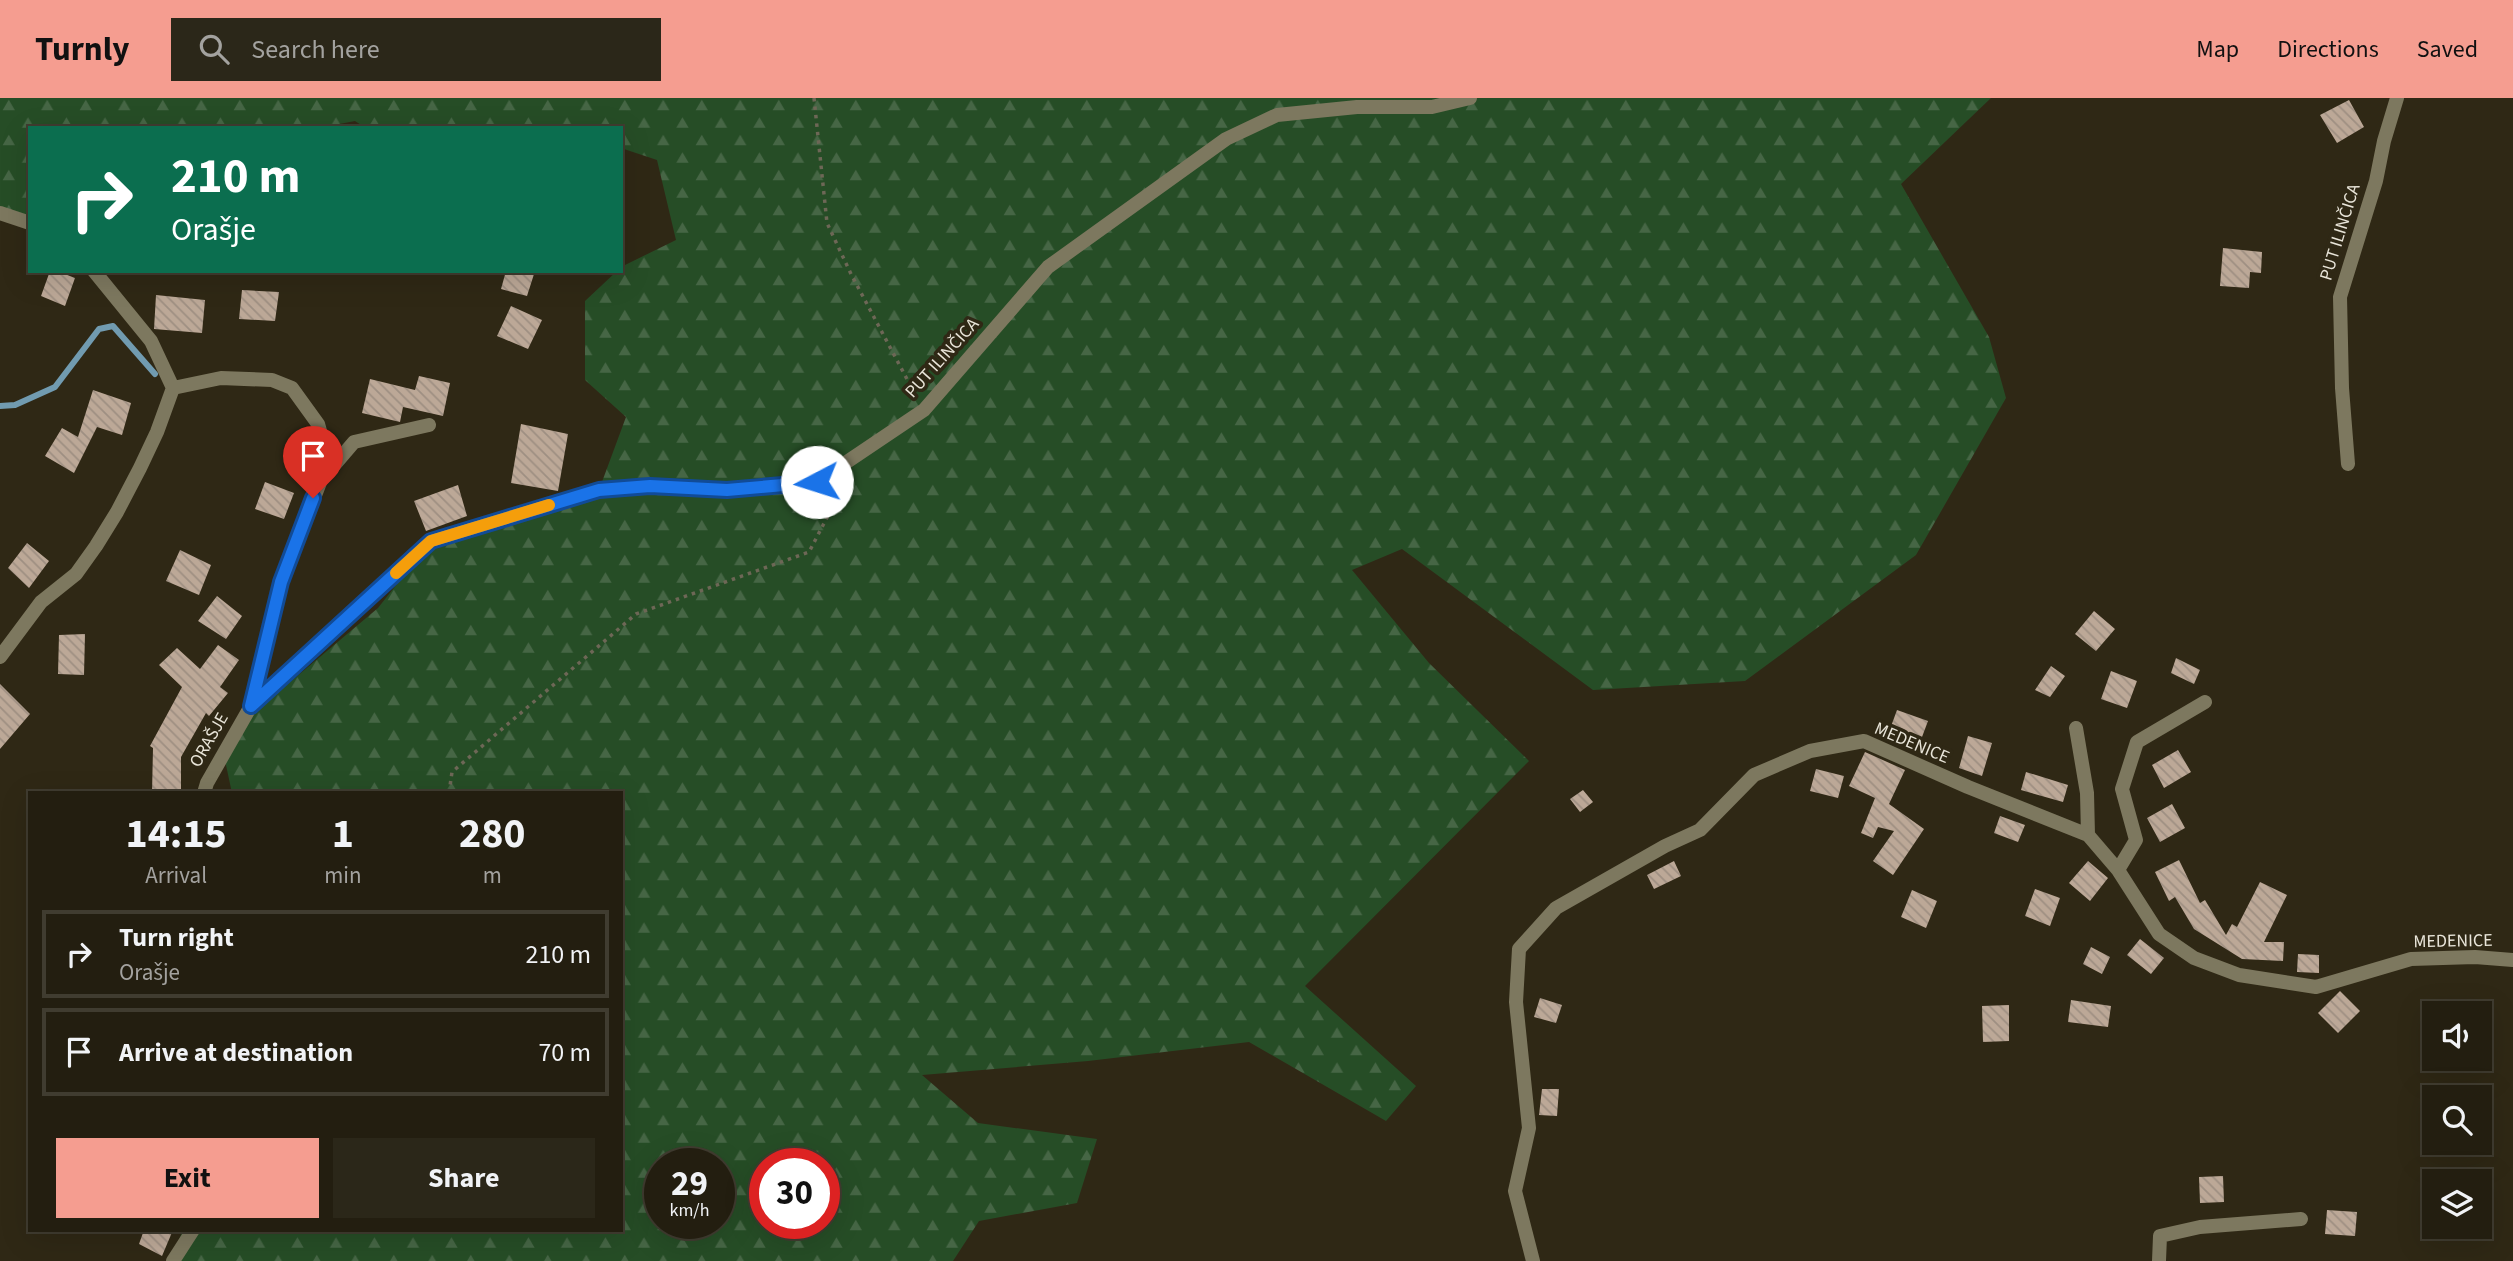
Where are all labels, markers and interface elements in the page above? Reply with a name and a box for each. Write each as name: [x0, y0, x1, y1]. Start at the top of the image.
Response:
search box: [171, 18, 661, 81]
text: Turnly: [35, 26, 129, 73]
icon: search: [195, 30, 233, 68]
text: Search here: [251, 31, 380, 68]
text: Map: [2196, 32, 2239, 67]
text: Directions: [2277, 32, 2379, 67]
text: Saved: [2417, 32, 2478, 67]
text: 210 m: [171, 142, 300, 212]
icon: right: [56, 154, 147, 245]
street label: PUT ILINČICA: [2313, 180, 2367, 283]
text: Orašje: [171, 207, 256, 253]
street label: PUT ILINČICA: [899, 312, 985, 404]
pin: [283, 426, 343, 498]
icon: arrive: [294, 437, 332, 475]
position arrow: [780, 445, 854, 519]
street label: ORAŠJE: [183, 708, 235, 772]
street label: MEDENICE: [1871, 716, 1953, 770]
text: 14:15: [125, 804, 227, 864]
text: 1: [332, 804, 354, 864]
text: 280: [459, 804, 526, 864]
text: Arrival: [145, 859, 207, 892]
text: min: [324, 859, 362, 892]
text: m: [483, 859, 502, 892]
text: Turn right: [119, 919, 234, 956]
street label: MEDENICE: [2413, 928, 2493, 954]
icon: right: [60, 935, 98, 973]
text: 210 m: [525, 936, 591, 973]
text: Orašje: [119, 956, 180, 989]
map controls: [2422, 1001, 2492, 1239]
button: sound: [2422, 1001, 2492, 1071]
icon: arrive: [60, 1033, 98, 1071]
text: Arrive at destination: [119, 1034, 353, 1071]
text: 70 m: [538, 1034, 591, 1071]
button: search: [2422, 1085, 2492, 1155]
button: Exit: [56, 1138, 319, 1218]
button: Share: [333, 1138, 595, 1218]
speed limit sign: 30: [749, 1148, 840, 1239]
text: 29: [671, 1159, 708, 1209]
button: layers: [2422, 1169, 2492, 1239]
text: km/h: [670, 1198, 709, 1223]

